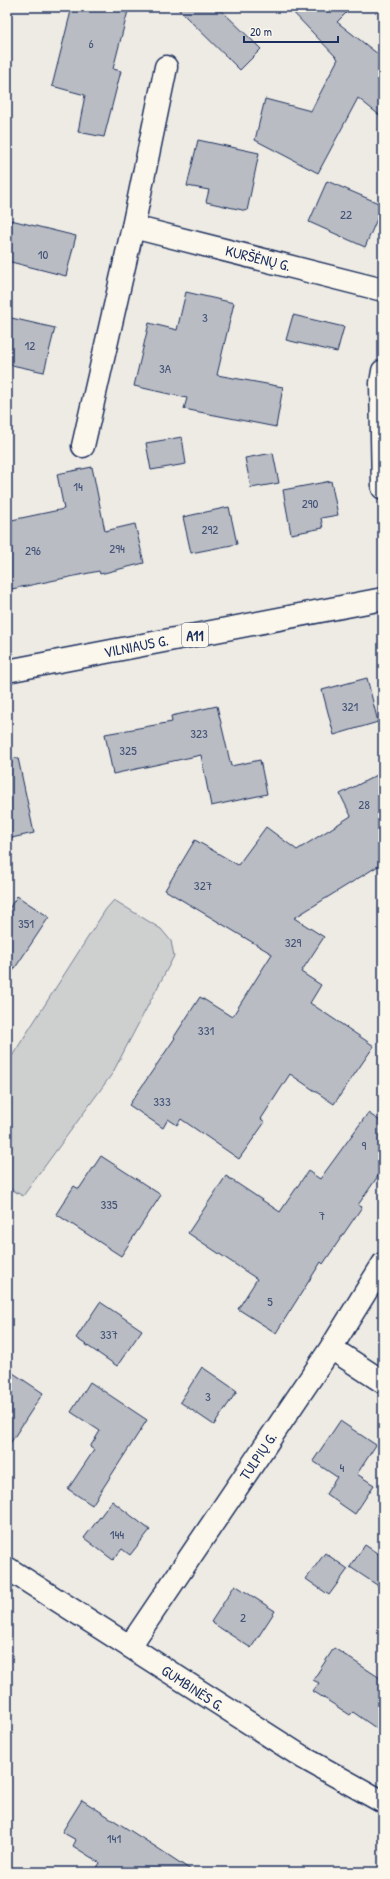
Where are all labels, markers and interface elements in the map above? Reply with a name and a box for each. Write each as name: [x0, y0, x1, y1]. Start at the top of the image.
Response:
scale bar: [244, 18, 338, 44]
text: 20 m: [250, 23, 272, 40]
house number: 6: [88, 34, 94, 52]
house number: 22: [340, 205, 352, 223]
street label: KURŠĖNŲ G.: [223, 240, 293, 276]
house number: 10: [38, 245, 48, 263]
house number: 3: [202, 308, 208, 326]
house number: 12: [25, 336, 35, 354]
house number: 3A: [159, 359, 172, 377]
house number: 14: [73, 477, 83, 495]
house number: 290: [302, 494, 319, 512]
house number: 292: [202, 520, 218, 538]
house number: 294: [109, 539, 125, 557]
house number: 296: [25, 541, 41, 559]
road number: A11: [182, 623, 208, 647]
street label: VILNIAUS G.: [102, 629, 170, 663]
house number: 321: [342, 697, 359, 715]
house number: 323: [190, 724, 208, 742]
house number: 325: [119, 741, 137, 759]
house number: 28: [358, 795, 370, 813]
house number: 327: [194, 876, 212, 894]
house number: 351: [18, 914, 34, 932]
house number: 329: [285, 933, 302, 951]
house number: 331: [198, 1021, 214, 1039]
house number: 333: [153, 1092, 171, 1110]
house number: 9: [362, 1136, 367, 1154]
house number: 335: [100, 1195, 118, 1213]
house number: 7: [319, 1206, 325, 1224]
house number: 5: [267, 1292, 273, 1310]
house number: 337: [100, 1325, 118, 1343]
house number: 3: [205, 1387, 211, 1405]
street label: TULPIŲ G.: [234, 1428, 282, 1484]
house number: 4: [340, 1458, 345, 1476]
house number: 144: [110, 1525, 124, 1543]
house number: 2: [240, 1608, 246, 1626]
street label: GUMBINĖS G.: [158, 1660, 228, 1716]
house number: 141: [107, 1829, 121, 1847]

